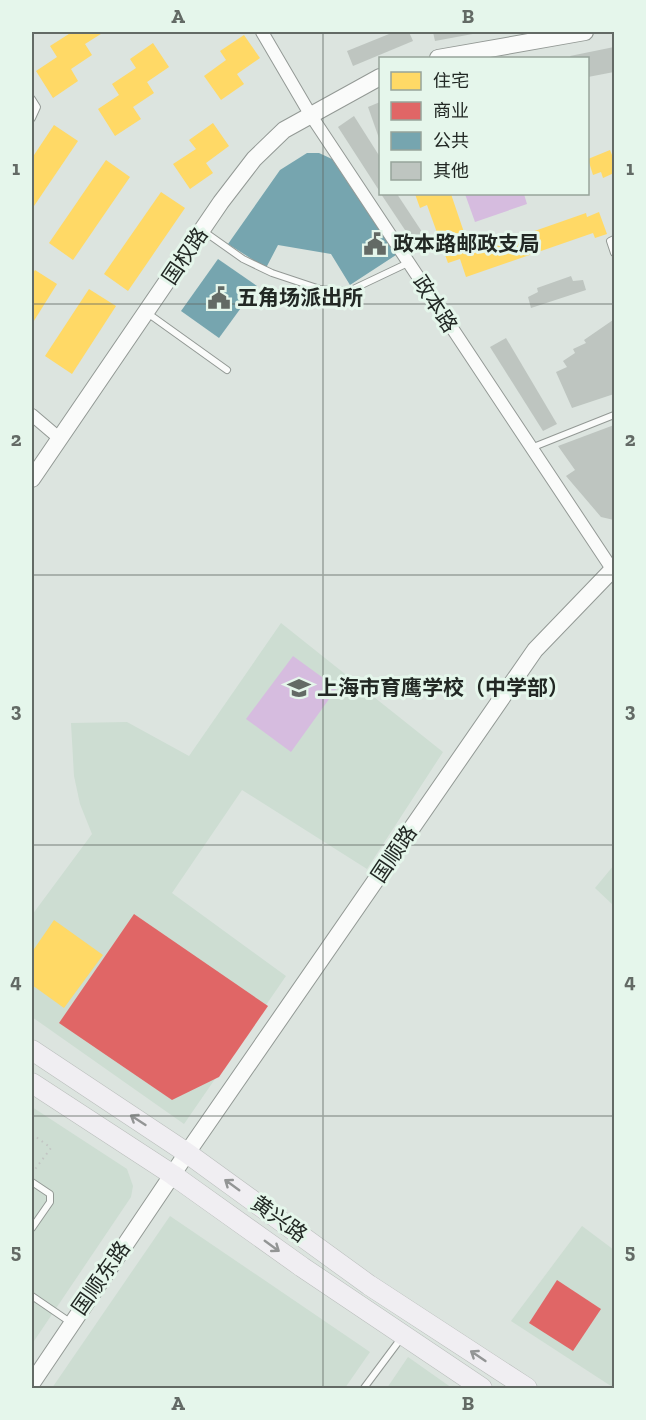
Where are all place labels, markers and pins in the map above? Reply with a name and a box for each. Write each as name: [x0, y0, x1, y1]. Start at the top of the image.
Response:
public building icon: 政本路邮政支局: [362, 231, 388, 257]
place label: 政本路邮政支局: [393, 231, 540, 256]
public building icon: 五角场派出所: [206, 285, 232, 311]
place label: 五角场派出所: [237, 285, 363, 310]
school or university icon: 上海市育鹰学校（中学部）: [286, 675, 312, 701]
place label: 上海市育鹰学校（中学部）: [317, 675, 569, 700]

